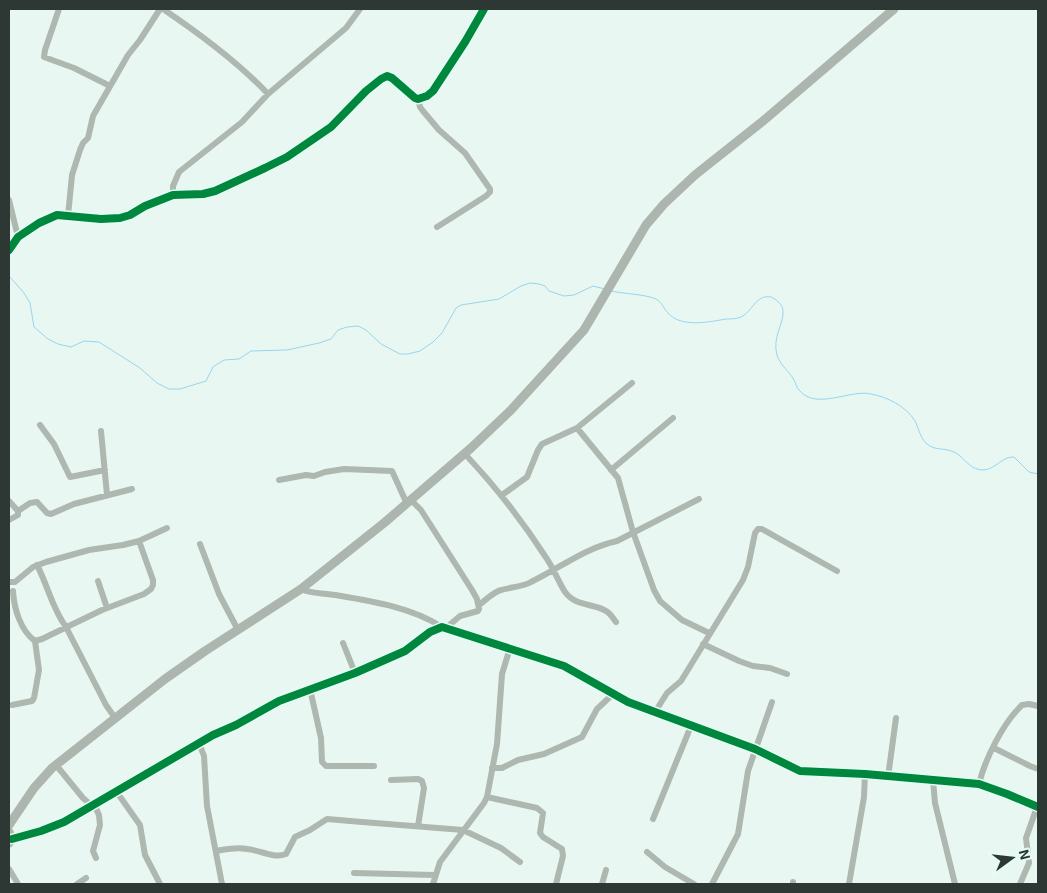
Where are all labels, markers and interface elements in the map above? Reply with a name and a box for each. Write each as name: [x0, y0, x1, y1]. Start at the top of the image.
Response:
north arrow: [987, 833, 1037, 883]
text: N: [1016, 847, 1035, 862]

